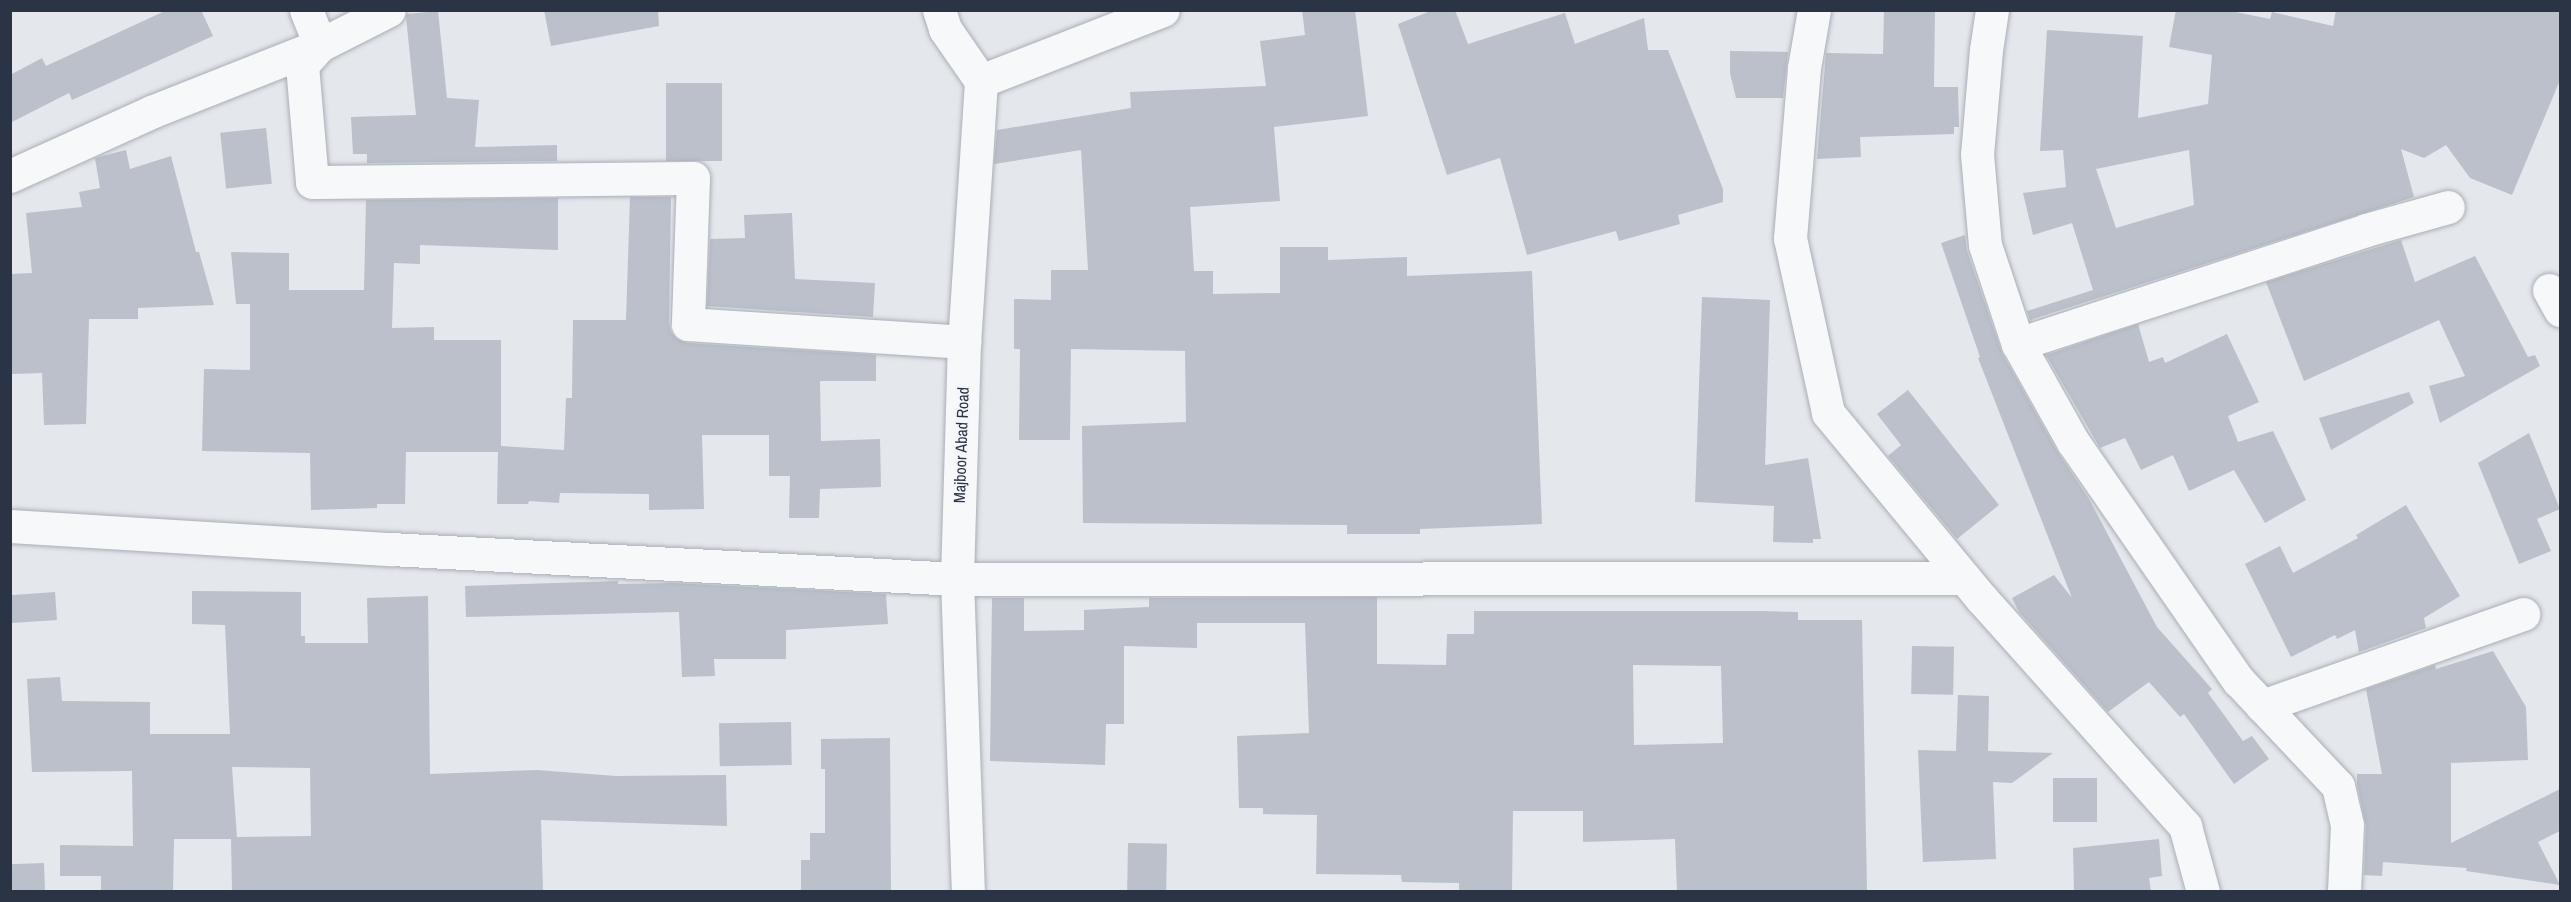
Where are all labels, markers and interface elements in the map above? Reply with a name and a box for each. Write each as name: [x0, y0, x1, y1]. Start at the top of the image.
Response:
street label: Majboor Abad Road: [949, 386, 973, 504]

